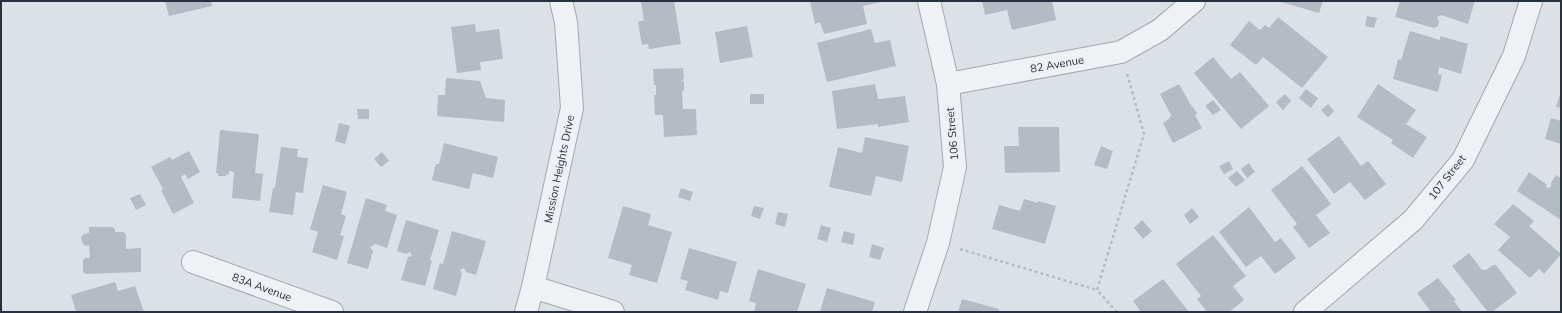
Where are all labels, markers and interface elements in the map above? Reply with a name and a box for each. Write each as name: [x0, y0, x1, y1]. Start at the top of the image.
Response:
street label: 82 Avenue: [1029, 52, 1085, 76]
street label: 106 Street: [943, 107, 961, 161]
street label: Mission Heights Drive: [541, 114, 577, 224]
street label: 107 Street: [1425, 152, 1469, 202]
street label: 83A Avenue: [230, 270, 294, 304]

